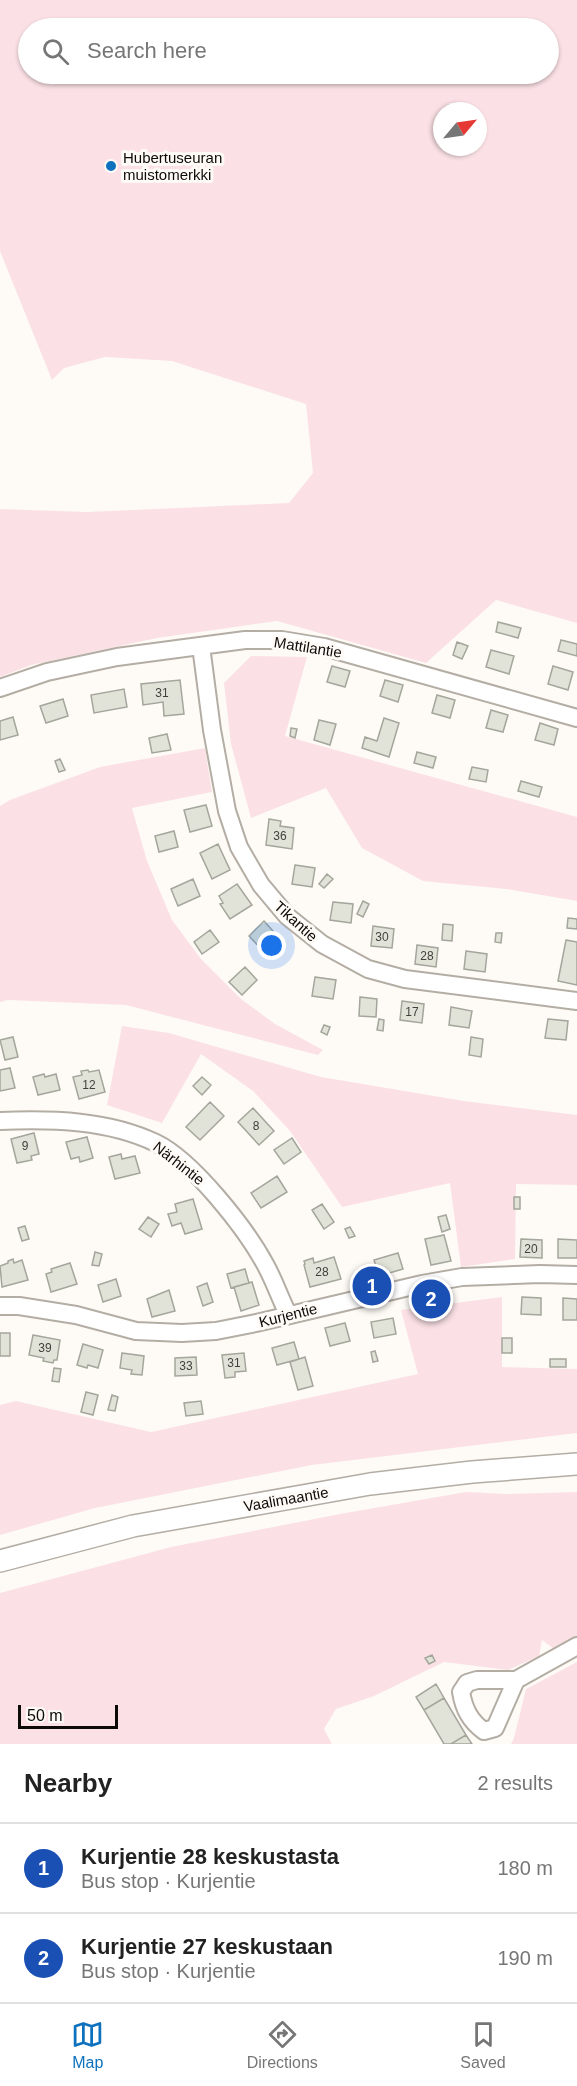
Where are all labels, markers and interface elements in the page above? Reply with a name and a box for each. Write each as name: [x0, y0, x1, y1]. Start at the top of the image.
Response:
search box: [18, 18, 559, 84]
icon: search: [39, 35, 72, 68]
text: Search here: [87, 38, 207, 63]
north arrow: [433, 102, 487, 156]
place label: Hubertuseuran muistomerkki: [123, 149, 222, 183]
marker: Hubertuseuran muistomerkki: [104, 159, 118, 173]
street label: Mattilantie: [273, 633, 343, 661]
house number: 31: [155, 686, 169, 700]
house number: 36: [273, 829, 287, 843]
street label: Tikantie: [271, 897, 321, 945]
house number: 30: [375, 930, 389, 944]
your location: [257, 931, 286, 960]
house number: 28: [420, 949, 434, 963]
house number: 17: [405, 1005, 419, 1019]
house number: 12: [82, 1078, 96, 1092]
house number: 8: [253, 1119, 260, 1133]
street label: Närhintie: [150, 1138, 208, 1188]
house number: 9: [22, 1139, 29, 1153]
house number: 20: [524, 1242, 538, 1256]
pin: 1: [352, 1264, 392, 1308]
house number: 28: [315, 1265, 329, 1279]
pin: 2: [412, 1276, 450, 1322]
street label: Kurjentie: [257, 1300, 319, 1330]
house number: 39: [38, 1341, 52, 1355]
house number: 31: [227, 1356, 241, 1370]
house number: 33: [179, 1359, 193, 1373]
street label: Vaalimaantie: [242, 1483, 330, 1515]
scale bar: [18, 1702, 118, 1730]
text: 50 m: [27, 1707, 63, 1724]
text: Nearby: [24, 1768, 112, 1798]
text: 2 results: [477, 1772, 553, 1794]
text: Kurjentie 28 keskustasta: [81, 1844, 339, 1869]
text: 1: [38, 1857, 49, 1879]
text: 180 m: [497, 1857, 553, 1879]
text: Bus stop · Kurjentie: [81, 1870, 256, 1892]
text: Kurjentie 27 keskustaan: [81, 1934, 333, 1959]
text: 2: [38, 1947, 49, 1969]
text: 190 m: [497, 1947, 553, 1969]
text: Bus stop · Kurjentie: [81, 1960, 256, 1982]
tab: Map: [71, 2018, 104, 2072]
tab: Directions: [247, 2018, 318, 2072]
tab: Saved: [460, 2018, 506, 2072]

